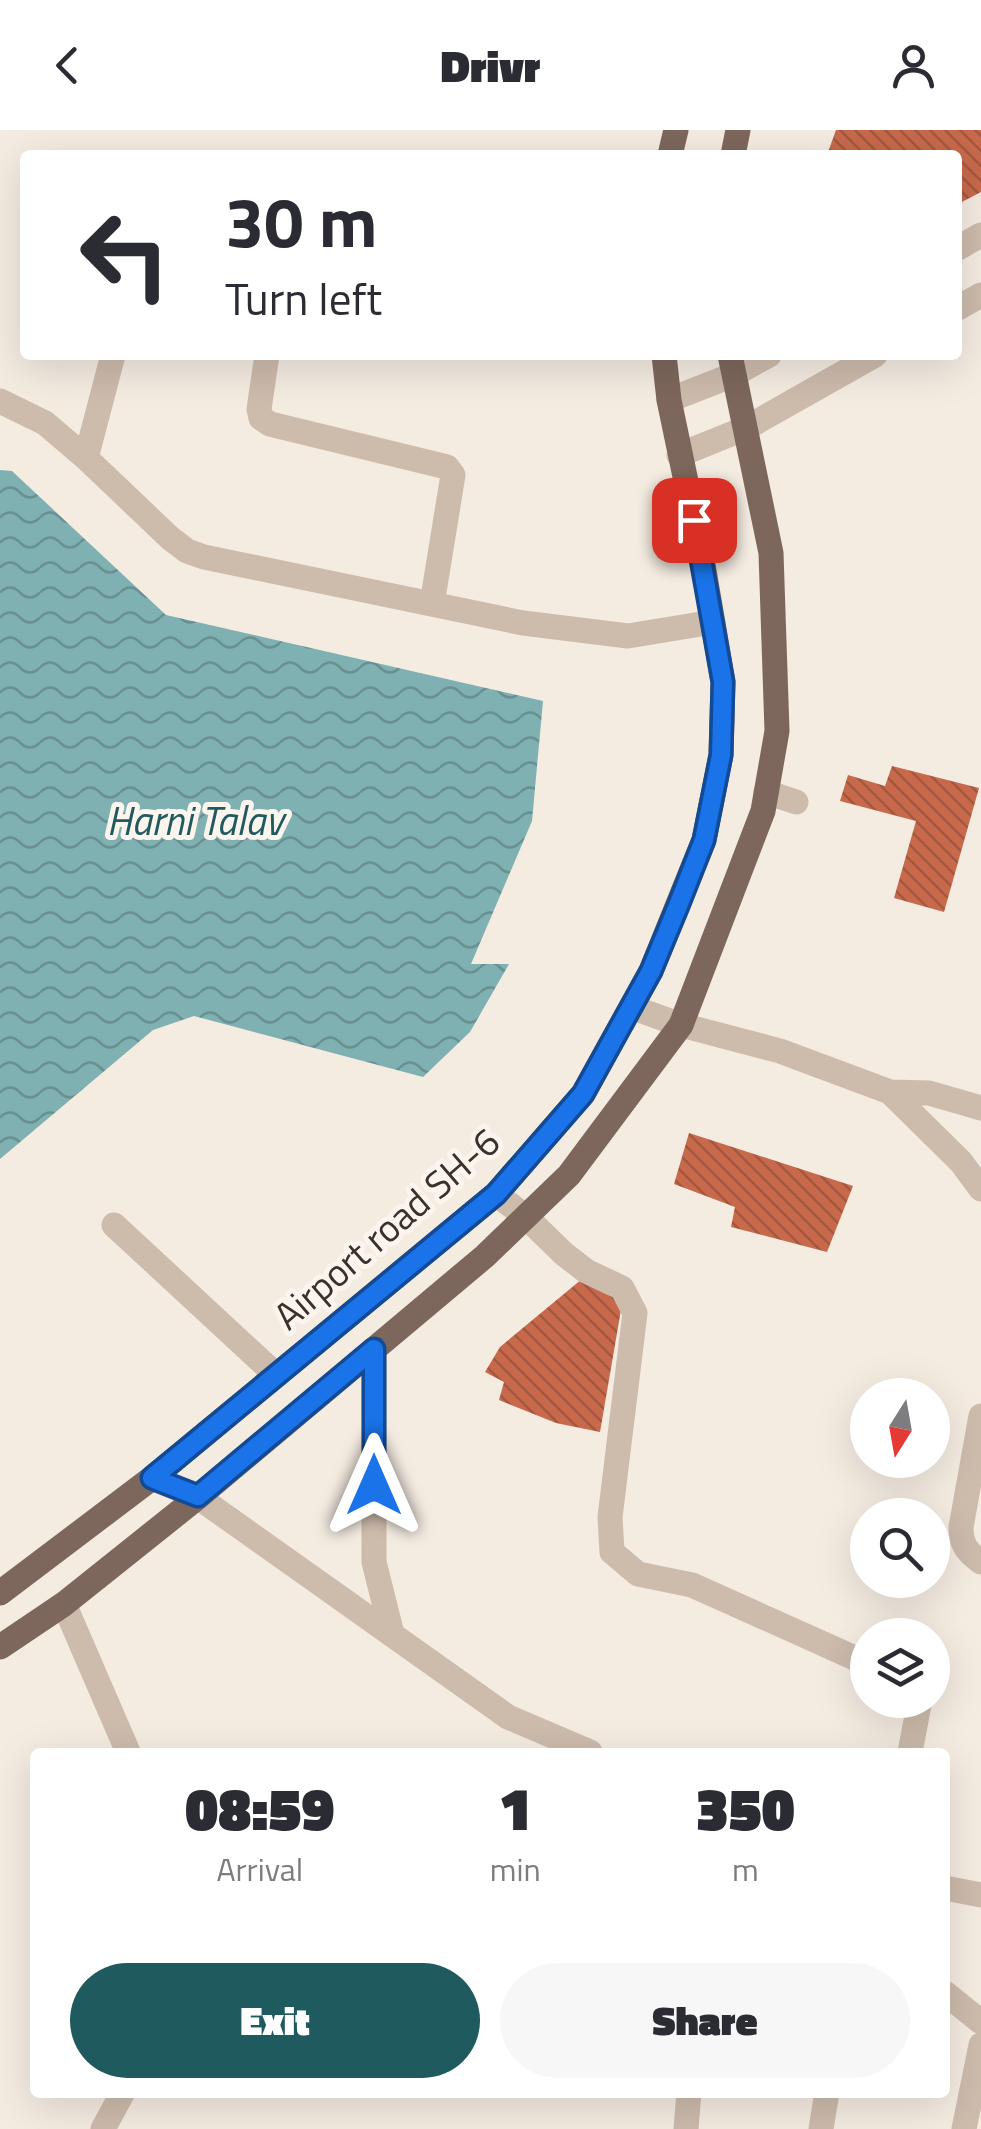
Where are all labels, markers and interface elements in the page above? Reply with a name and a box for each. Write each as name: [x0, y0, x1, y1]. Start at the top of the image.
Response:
text: Drivr: [441, 31, 540, 99]
icon: back: [40, 38, 95, 93]
icon: person: [886, 38, 941, 93]
text: 30 m: [225, 168, 378, 274]
icon: left: [60, 190, 190, 320]
text: Turn left: [225, 264, 382, 332]
pin: [652, 478, 737, 563]
icon: arrive: [667, 493, 722, 548]
water label: Harni Talav: [107, 790, 287, 851]
street label: Airport road SH-6: [260, 1113, 512, 1343]
north arrow: [850, 1378, 950, 1478]
map controls: [850, 1378, 950, 1718]
position arrow: [322, 1433, 426, 1537]
button: search: [850, 1498, 950, 1598]
button: layers: [850, 1618, 950, 1718]
text: 08:59: [185, 1762, 334, 1853]
text: 1: [499, 1762, 532, 1853]
text: 350: [696, 1762, 795, 1853]
text: Arrival: [216, 1845, 303, 1893]
text: min: [490, 1845, 541, 1893]
text: m: [732, 1845, 759, 1893]
button: Exit: [70, 1963, 480, 2078]
button: Share: [500, 1963, 910, 2078]

